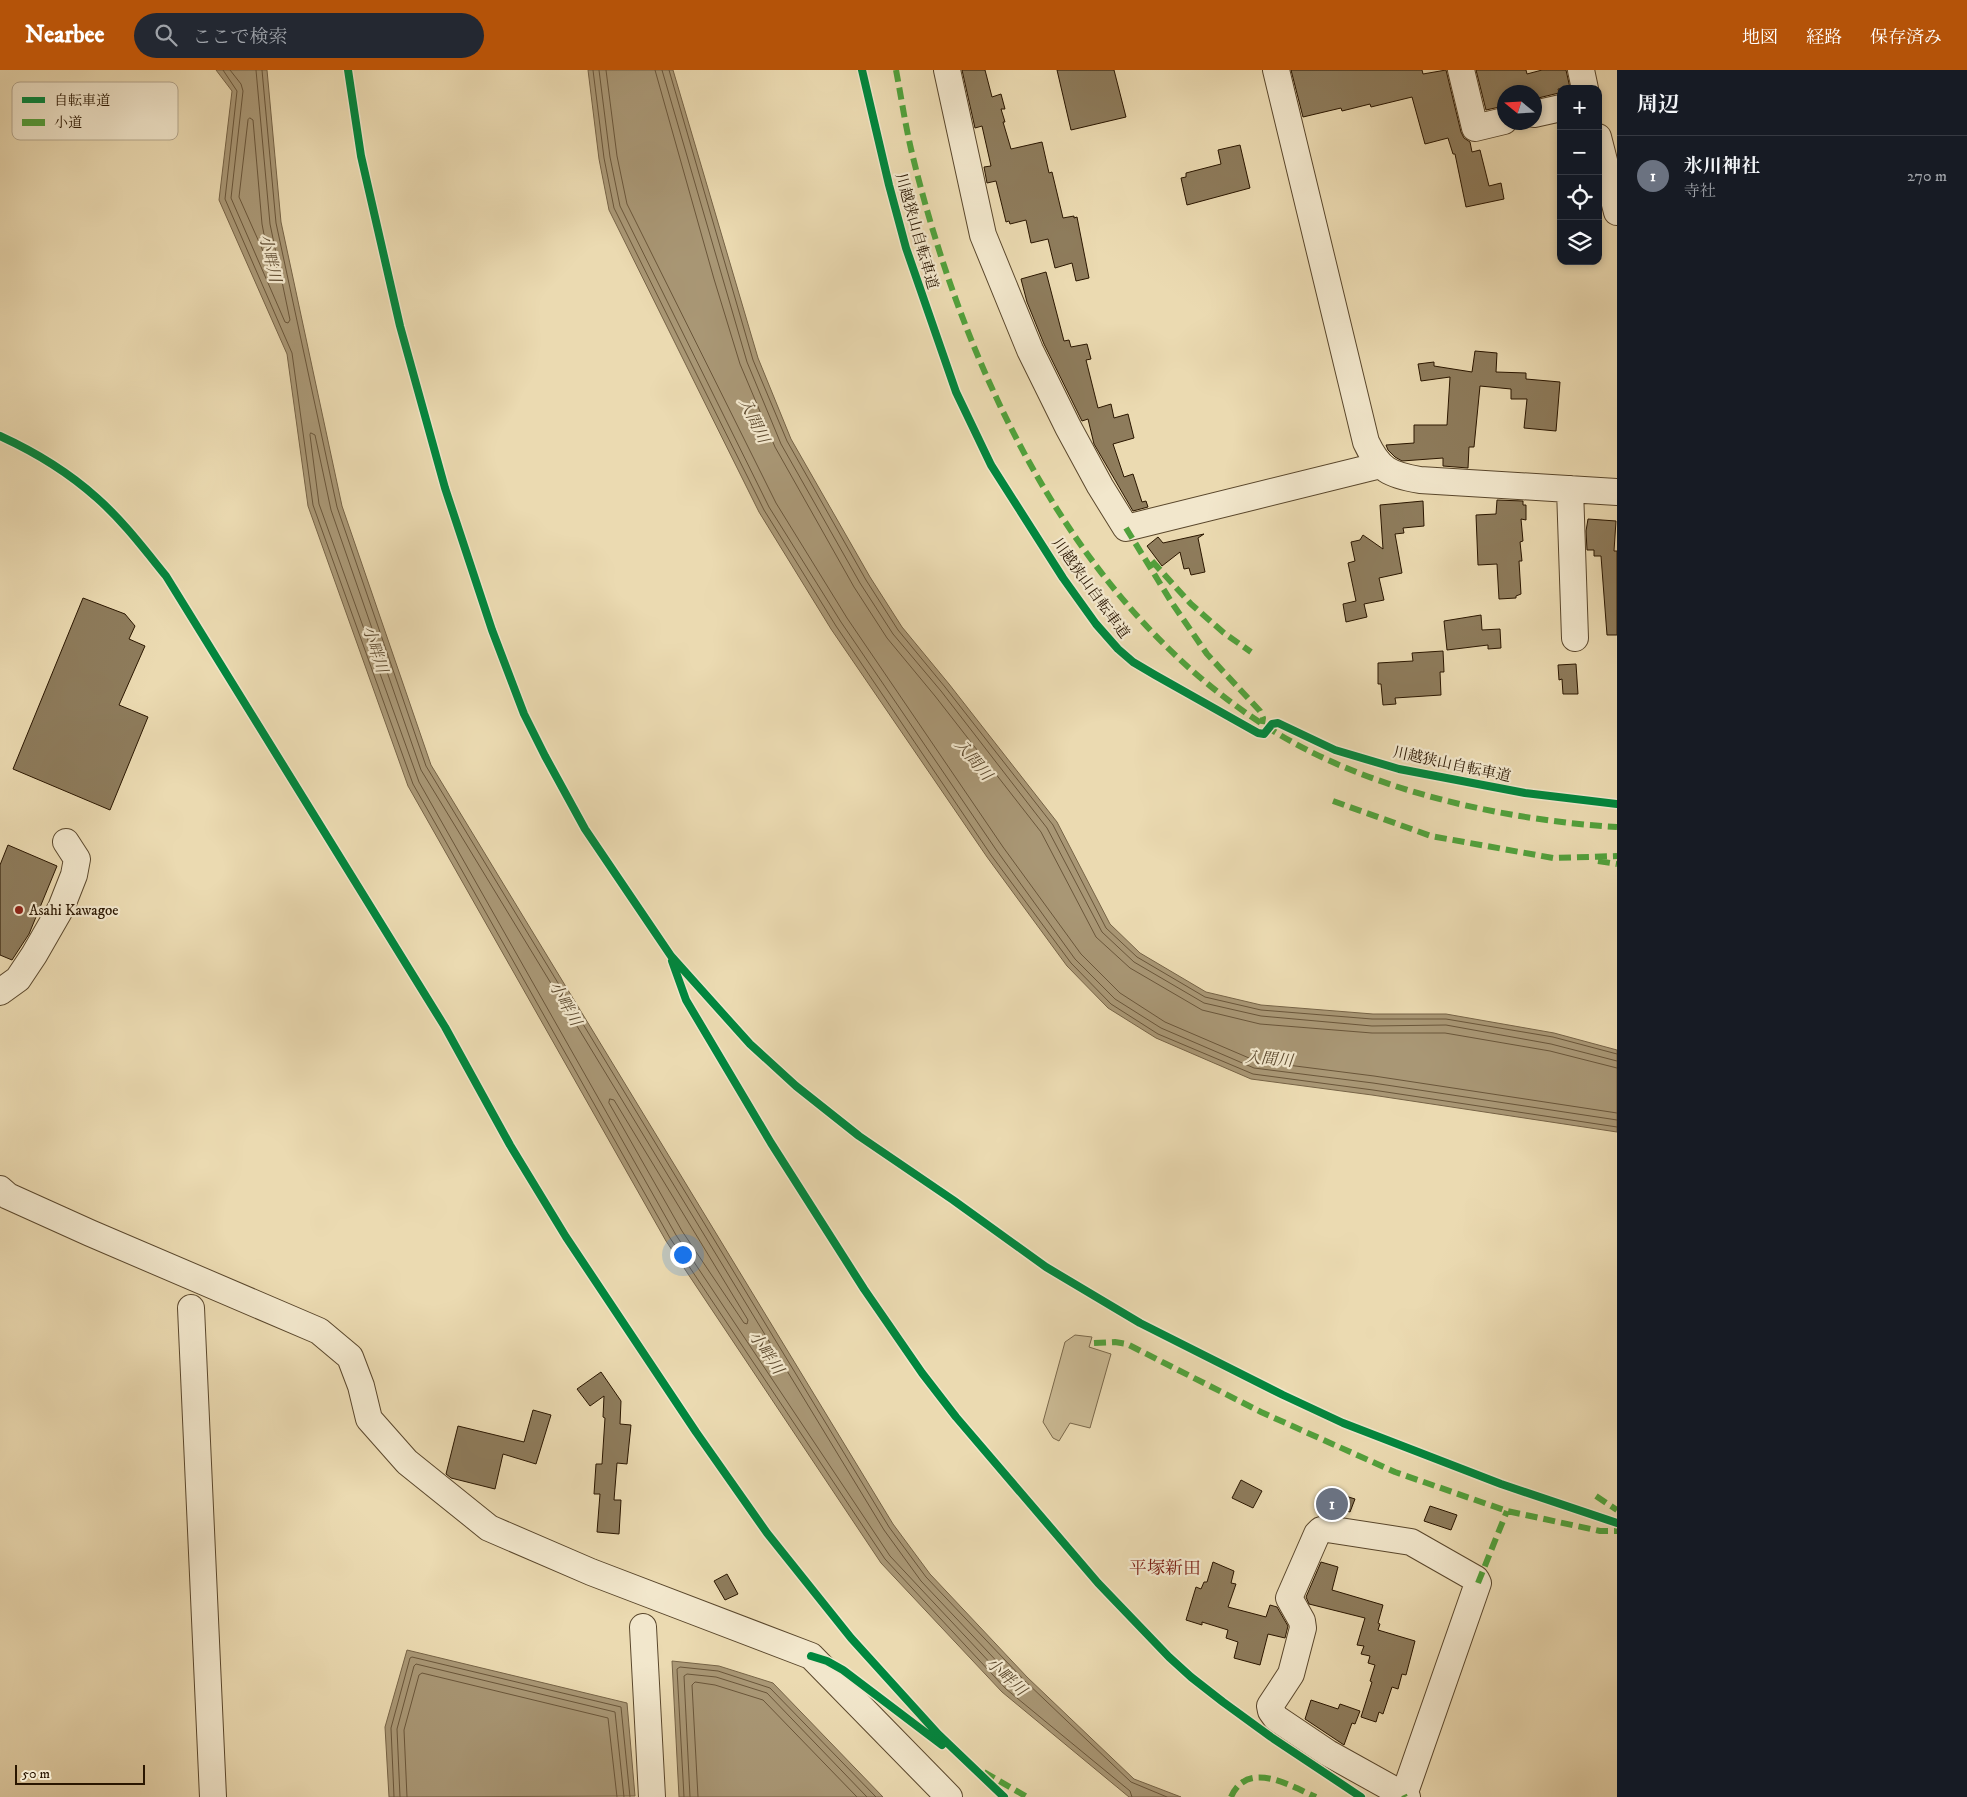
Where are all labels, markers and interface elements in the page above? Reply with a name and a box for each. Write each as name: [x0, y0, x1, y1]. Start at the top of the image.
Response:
search box: [134, 13, 484, 58]
text: Nearbee: [25, 20, 104, 50]
icon: search: [152, 21, 180, 49]
text: ここで検索: [192, 26, 287, 49]
text: 地図: [1742, 27, 1778, 49]
text: 経路: [1806, 27, 1842, 49]
text: 保存済み: [1870, 27, 1942, 49]
legend: [12, 82, 178, 140]
north arrow: [1497, 85, 1542, 130]
map controls: [1557, 85, 1602, 265]
button: +: [1557, 85, 1602, 130]
text: 自転車道: [54, 92, 110, 110]
text: 周辺: [1637, 92, 1679, 118]
text: 小道: [54, 114, 82, 132]
button: −: [1557, 130, 1602, 175]
text: 氷川神社: [1684, 155, 1760, 178]
text: 1: [1650, 166, 1656, 186]
text: 270 m: [1907, 166, 1947, 186]
street label: 川越狭山自転車道: [891, 171, 942, 291]
button: locate: [1557, 175, 1602, 220]
text: 寺社: [1684, 181, 1716, 201]
button: layers: [1557, 220, 1602, 265]
water label: 小畔川: [255, 233, 286, 286]
water label: 入間川: [735, 394, 774, 448]
street label: 川越狭山自転車道: [1048, 534, 1134, 642]
water label: 小畔川: [358, 623, 393, 677]
water label: 入間川: [950, 735, 998, 786]
street label: 川越狭山自転車道: [1391, 743, 1513, 786]
place label: Asahi Kawagoe: [29, 901, 119, 920]
marker: Asahi Kawagoe: [13, 904, 25, 916]
water label: 小畔川: [545, 978, 586, 1031]
water label: 入間川: [1244, 1047, 1296, 1071]
your location: [670, 1242, 696, 1268]
water label: 小畔川: [744, 1327, 789, 1380]
pin: 1: [1316, 1485, 1348, 1523]
district label: 平塚新田: [1129, 1558, 1201, 1580]
water label: 小畔川: [982, 1653, 1032, 1702]
scale bar: [15, 1762, 145, 1785]
text: 50 m: [22, 1765, 50, 1783]

